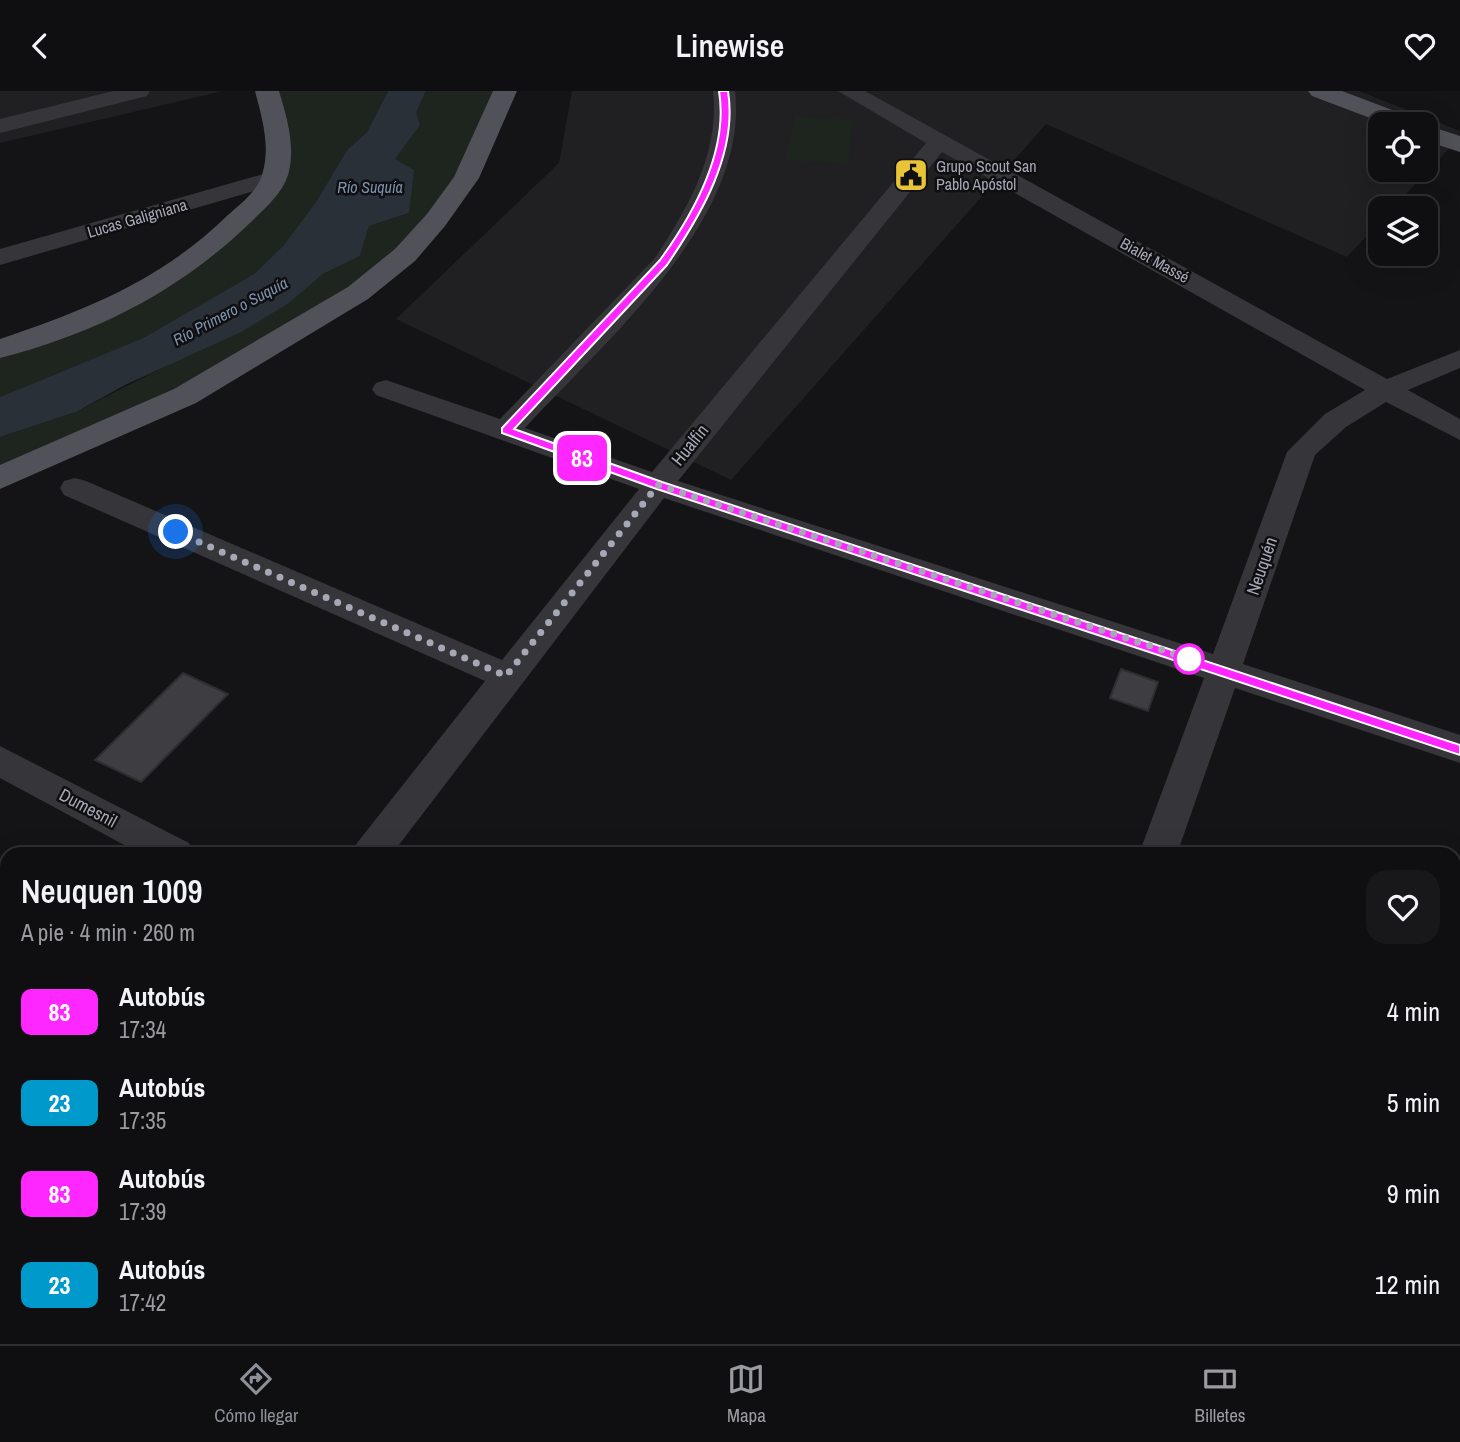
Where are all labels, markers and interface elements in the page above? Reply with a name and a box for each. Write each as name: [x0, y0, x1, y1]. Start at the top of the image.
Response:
text: Linewise: [676, 24, 784, 67]
icon: back: [21, 27, 59, 65]
icon: heart: [1401, 27, 1439, 65]
map controls: [1368, 112, 1438, 266]
button: locate: [1368, 112, 1438, 182]
place label: Grupo Scout San Pablo Apóstol: [936, 155, 1037, 195]
public building icon: Grupo Scout San Pablo Apóstol: [892, 156, 930, 194]
water label: Río Suquía: [337, 176, 403, 198]
street label: Lucas Galigniana: [85, 193, 190, 243]
button: layers: [1368, 196, 1438, 266]
street label: Bialet Massé: [1116, 232, 1194, 288]
water label: Río Primero o Suquía: [169, 271, 291, 351]
street label: Hualfin: [665, 419, 714, 471]
line badge: 83: [550, 435, 614, 481]
text: 83: [571, 442, 593, 474]
your location: [158, 514, 193, 549]
street label: Neuquén: [1240, 533, 1283, 598]
unlabelled marker: [1174, 644, 1204, 674]
street label: Dumesnil: [55, 782, 122, 833]
text: Neuquen 1009: [21, 869, 203, 913]
button: heart: [1366, 870, 1440, 944]
text: A pie · 4 min · 260 m: [21, 917, 195, 948]
text: Autobús: [119, 979, 205, 1014]
text: 4 min: [1387, 994, 1440, 1029]
text: 83: [49, 996, 70, 1028]
text: 17:34: [119, 1014, 166, 1045]
text: Autobús: [119, 1070, 205, 1105]
text: 5 min: [1387, 1085, 1440, 1120]
text: 23: [49, 1087, 70, 1119]
text: 17:35: [119, 1105, 166, 1136]
text: Autobús: [119, 1161, 205, 1196]
text: 9 min: [1387, 1176, 1440, 1211]
text: 83: [49, 1178, 70, 1210]
text: 17:39: [119, 1196, 166, 1227]
text: Autobús: [119, 1252, 205, 1287]
text: 12 min: [1375, 1267, 1440, 1302]
text: 23: [49, 1269, 70, 1301]
text: 17:42: [119, 1287, 166, 1318]
tab: Cómo llegar: [214, 1360, 298, 1428]
tab: Mapa: [727, 1360, 766, 1428]
tab: Billetes: [1195, 1360, 1246, 1428]

